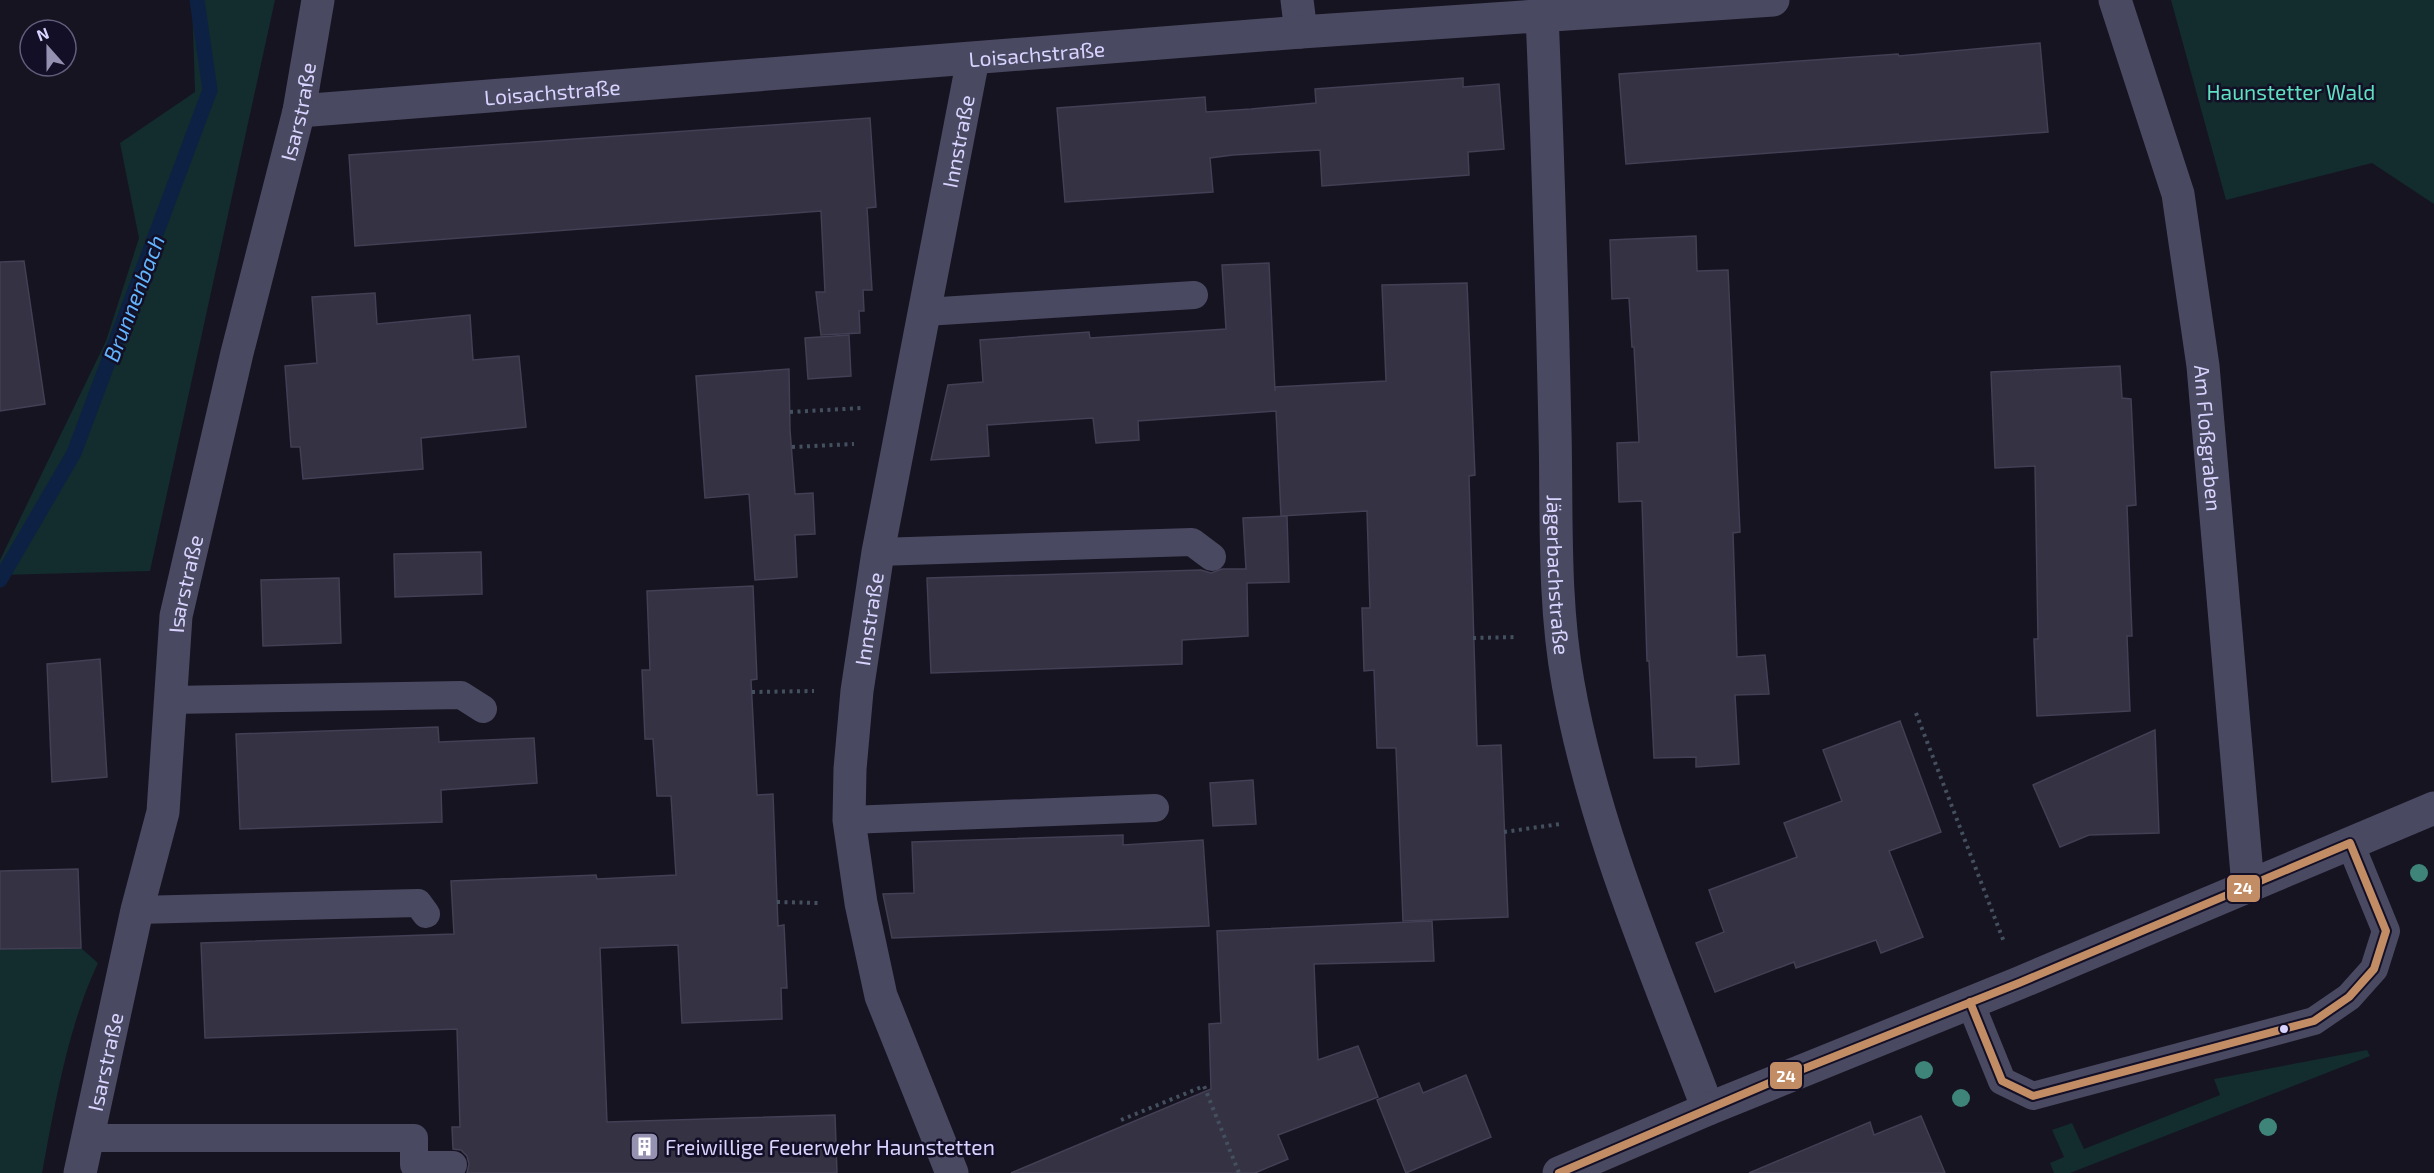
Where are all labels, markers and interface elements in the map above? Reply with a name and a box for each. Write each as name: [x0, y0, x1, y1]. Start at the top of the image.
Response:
north arrow: [18, 18, 78, 78]
text: N: [34, 23, 51, 44]
street label: Loisachstraße: [968, 35, 1106, 71]
street label: Isarstraße: [274, 60, 320, 163]
street label: Loisachstraße: [483, 73, 621, 109]
park label: Haunstetter Wald: [2207, 79, 2375, 104]
street label: Innstraße: [936, 93, 978, 190]
water label: Brunnenbach: [97, 231, 169, 365]
street label: Am Floßgraben: [2190, 364, 2228, 512]
street label: Jägerbachstraße: [1543, 495, 1576, 656]
street label: Isarstraße: [162, 532, 207, 634]
street label: Innstraße: [849, 570, 887, 667]
line badge: 24: [2226, 874, 2261, 903]
text: 24: [2233, 878, 2253, 897]
street label: Isarstraße: [81, 1010, 127, 1113]
unlabelled marker: [2278, 1023, 2290, 1035]
line badge: 24: [1769, 1061, 1803, 1090]
text: 24: [1776, 1066, 1796, 1085]
building icon: Freiwillige Feuerwehr Haunstetten: [628, 1130, 660, 1162]
place label: Freiwillige Feuerwehr Haunstetten: [665, 1134, 995, 1159]

